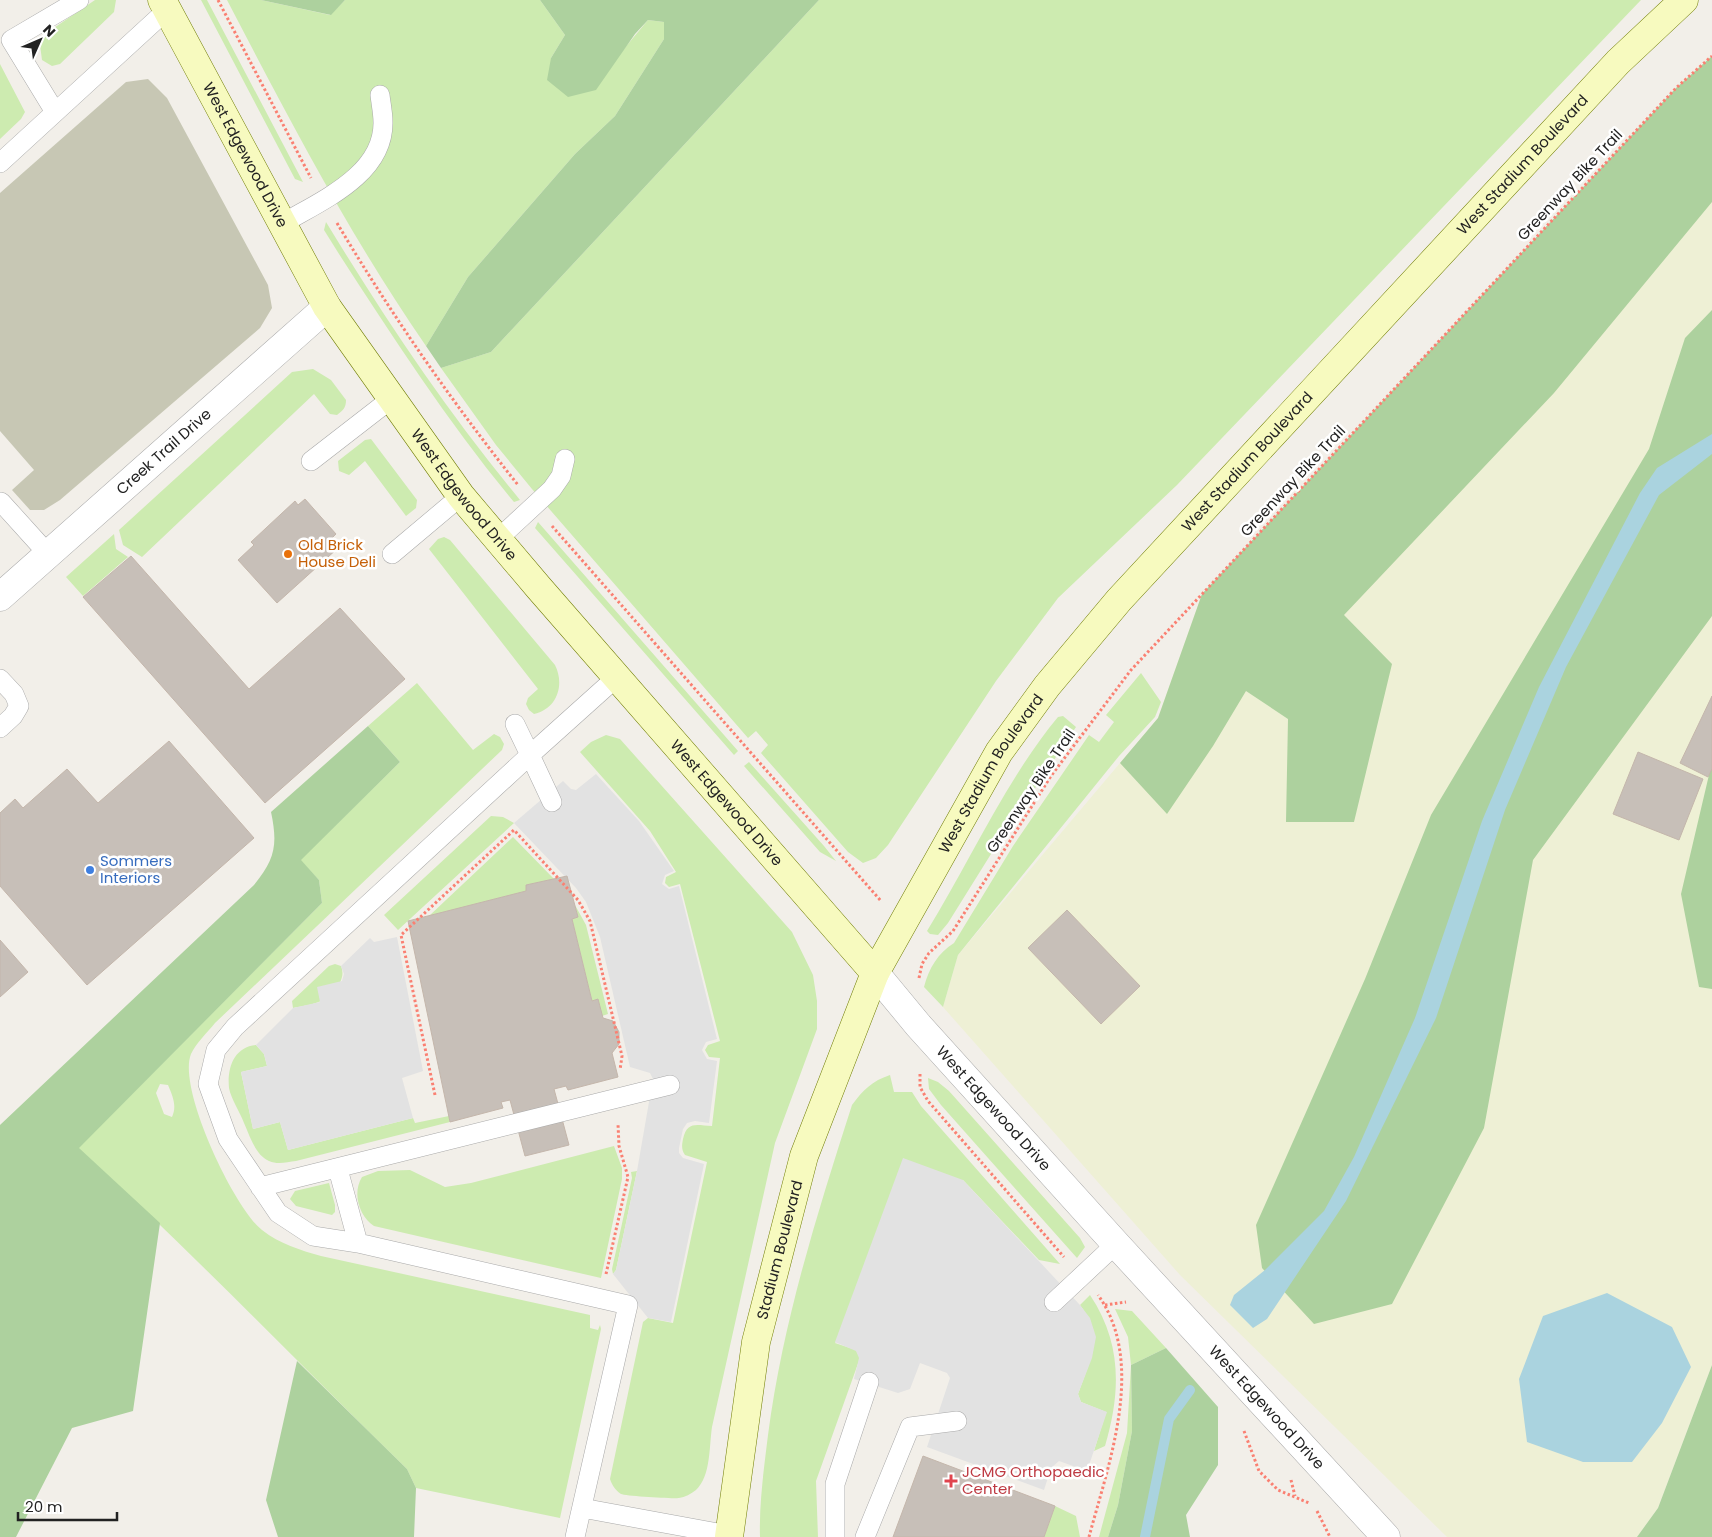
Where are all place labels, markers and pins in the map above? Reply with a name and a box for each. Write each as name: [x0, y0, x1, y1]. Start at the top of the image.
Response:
place label: Old Brick House Deli: [298, 534, 376, 572]
marker: Old Brick House Deli: [282, 548, 294, 560]
place label: Sommers Interiors: [100, 850, 172, 888]
marker: Sommers Interiors: [84, 864, 96, 876]
place label: JCMG Orthopaedic Center: [962, 1461, 1105, 1499]
marker: JCMG Orthopaedic Center: [944, 1474, 958, 1488]

